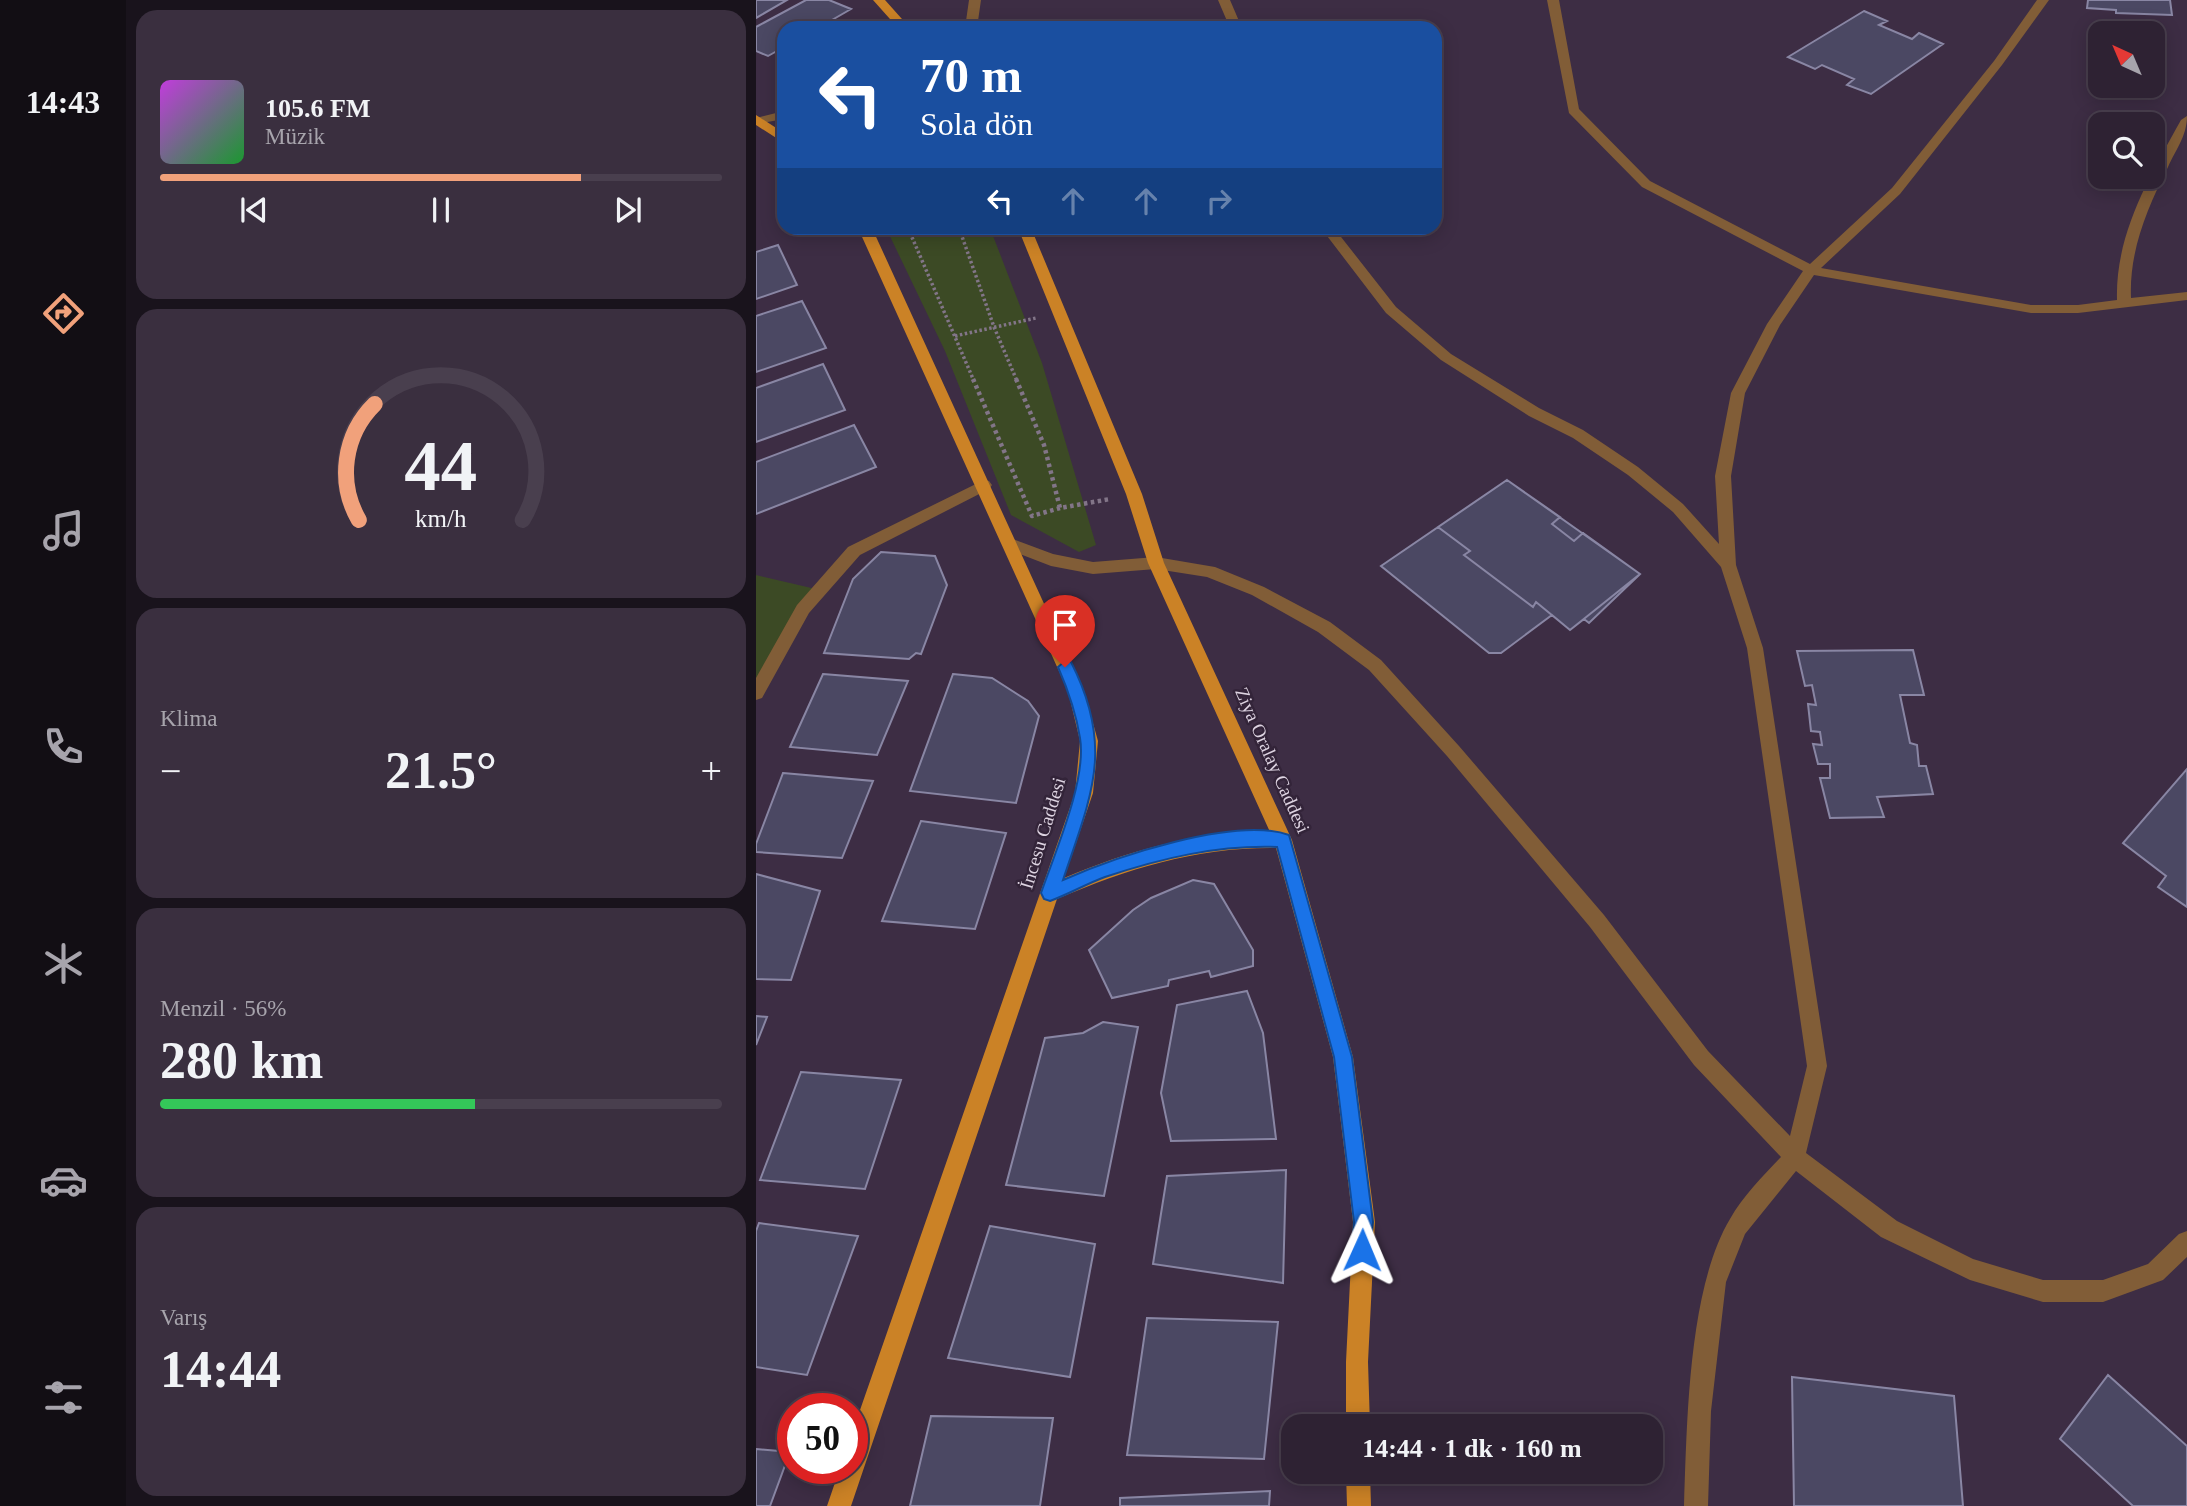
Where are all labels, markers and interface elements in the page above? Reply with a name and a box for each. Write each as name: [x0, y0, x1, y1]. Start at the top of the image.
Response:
north arrow: [2088, 21, 2165, 98]
map controls: [2088, 21, 2165, 189]
text: 70 m: [920, 48, 1022, 103]
icon: left: [805, 49, 896, 140]
text: 14:43: [26, 84, 100, 120]
text: 105.6 FM: [265, 94, 370, 123]
text: Sola dön: [920, 106, 1033, 142]
button: search: [2088, 112, 2165, 189]
text: Müzik: [265, 124, 325, 149]
icon: left: [981, 182, 1019, 220]
icon: ahead: [1054, 182, 1092, 220]
icon: ahead: [1127, 182, 1165, 220]
icon: right: [1200, 182, 1238, 220]
icon: previous: [235, 191, 273, 229]
icon: pause: [422, 191, 460, 229]
icon: next: [609, 191, 647, 229]
icon: directions: [39, 289, 88, 338]
text: 44: [405, 425, 477, 506]
text: km/h: [415, 505, 467, 532]
icon: music: [39, 506, 88, 555]
pin: [1035, 595, 1095, 667]
icon: arrive: [1046, 606, 1084, 644]
street label: Ziya Oralay Caddesi: [1231, 684, 1314, 836]
text: Klima: [160, 706, 218, 731]
icon: phone: [39, 722, 88, 771]
text: 21.5°: [385, 742, 497, 799]
text: −: [160, 750, 181, 792]
text: +: [701, 750, 722, 792]
street label: İncesu Caddesi: [1016, 775, 1069, 891]
icon: climate: [39, 939, 88, 988]
text: Menzil · 56%: [160, 996, 286, 1021]
text: 280 km: [160, 1032, 323, 1089]
icon: car: [39, 1156, 88, 1205]
position arrow: [1325, 1213, 1399, 1287]
text: Varış: [160, 1305, 207, 1330]
text: 14:44: [160, 1341, 281, 1398]
icon: filters: [39, 1373, 88, 1422]
speed limit sign: 50: [777, 1393, 868, 1484]
text: 14:44 · 1 dk · 160 m: [1362, 1434, 1582, 1463]

